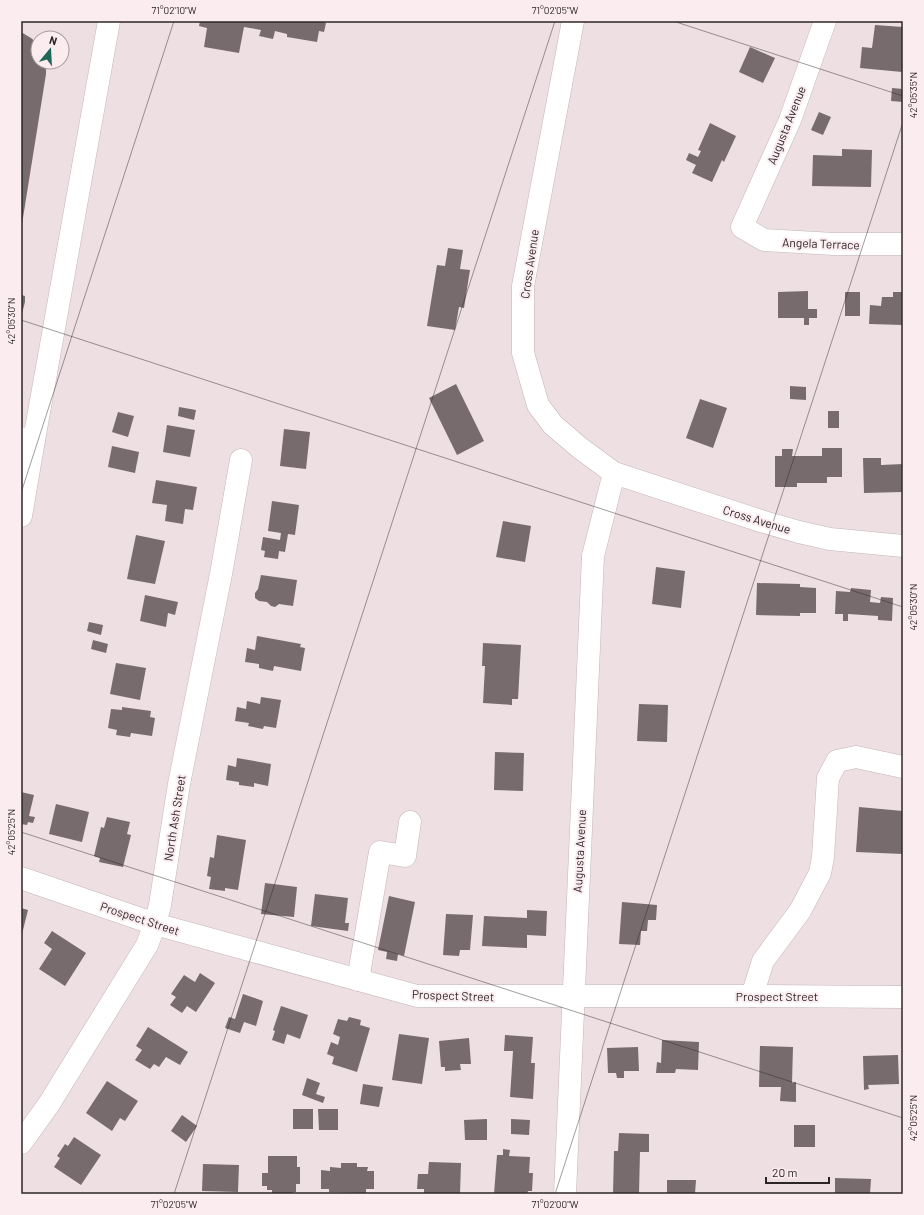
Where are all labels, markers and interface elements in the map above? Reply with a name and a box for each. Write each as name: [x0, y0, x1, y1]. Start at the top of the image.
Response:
text: 71°02'10"W: [152, 4, 197, 16]
text: 71°02'05"W: [532, 4, 579, 16]
north arrow: [30, 30, 70, 70]
text: N: [48, 33, 59, 47]
text: 42°05'35"N: [907, 72, 919, 118]
street label: Augusta Avenue: [764, 84, 808, 166]
street label: Cross Avenue: [517, 228, 541, 300]
street label: Angela Terrace: [782, 235, 860, 251]
text: 42°05'30"N: [5, 298, 17, 344]
street label: Cross Avenue: [721, 502, 793, 536]
text: 42°05'30"N: [907, 584, 919, 630]
street label: North Ash Street: [160, 774, 188, 862]
text: 42°05'25"N: [5, 809, 17, 855]
street label: Augusta Avenue: [570, 809, 588, 893]
street label: Prospect Street: [99, 899, 181, 937]
street label: Prospect Street: [412, 987, 494, 1003]
street label: Prospect Street: [736, 989, 818, 1003]
text: 42°05'25"N: [907, 1095, 919, 1141]
scale bar: [766, 1159, 829, 1185]
text: 20 m: [772, 1165, 798, 1179]
text: 71°02'05"W: [151, 1198, 198, 1210]
text: 71°02'00"W: [531, 1198, 579, 1210]

